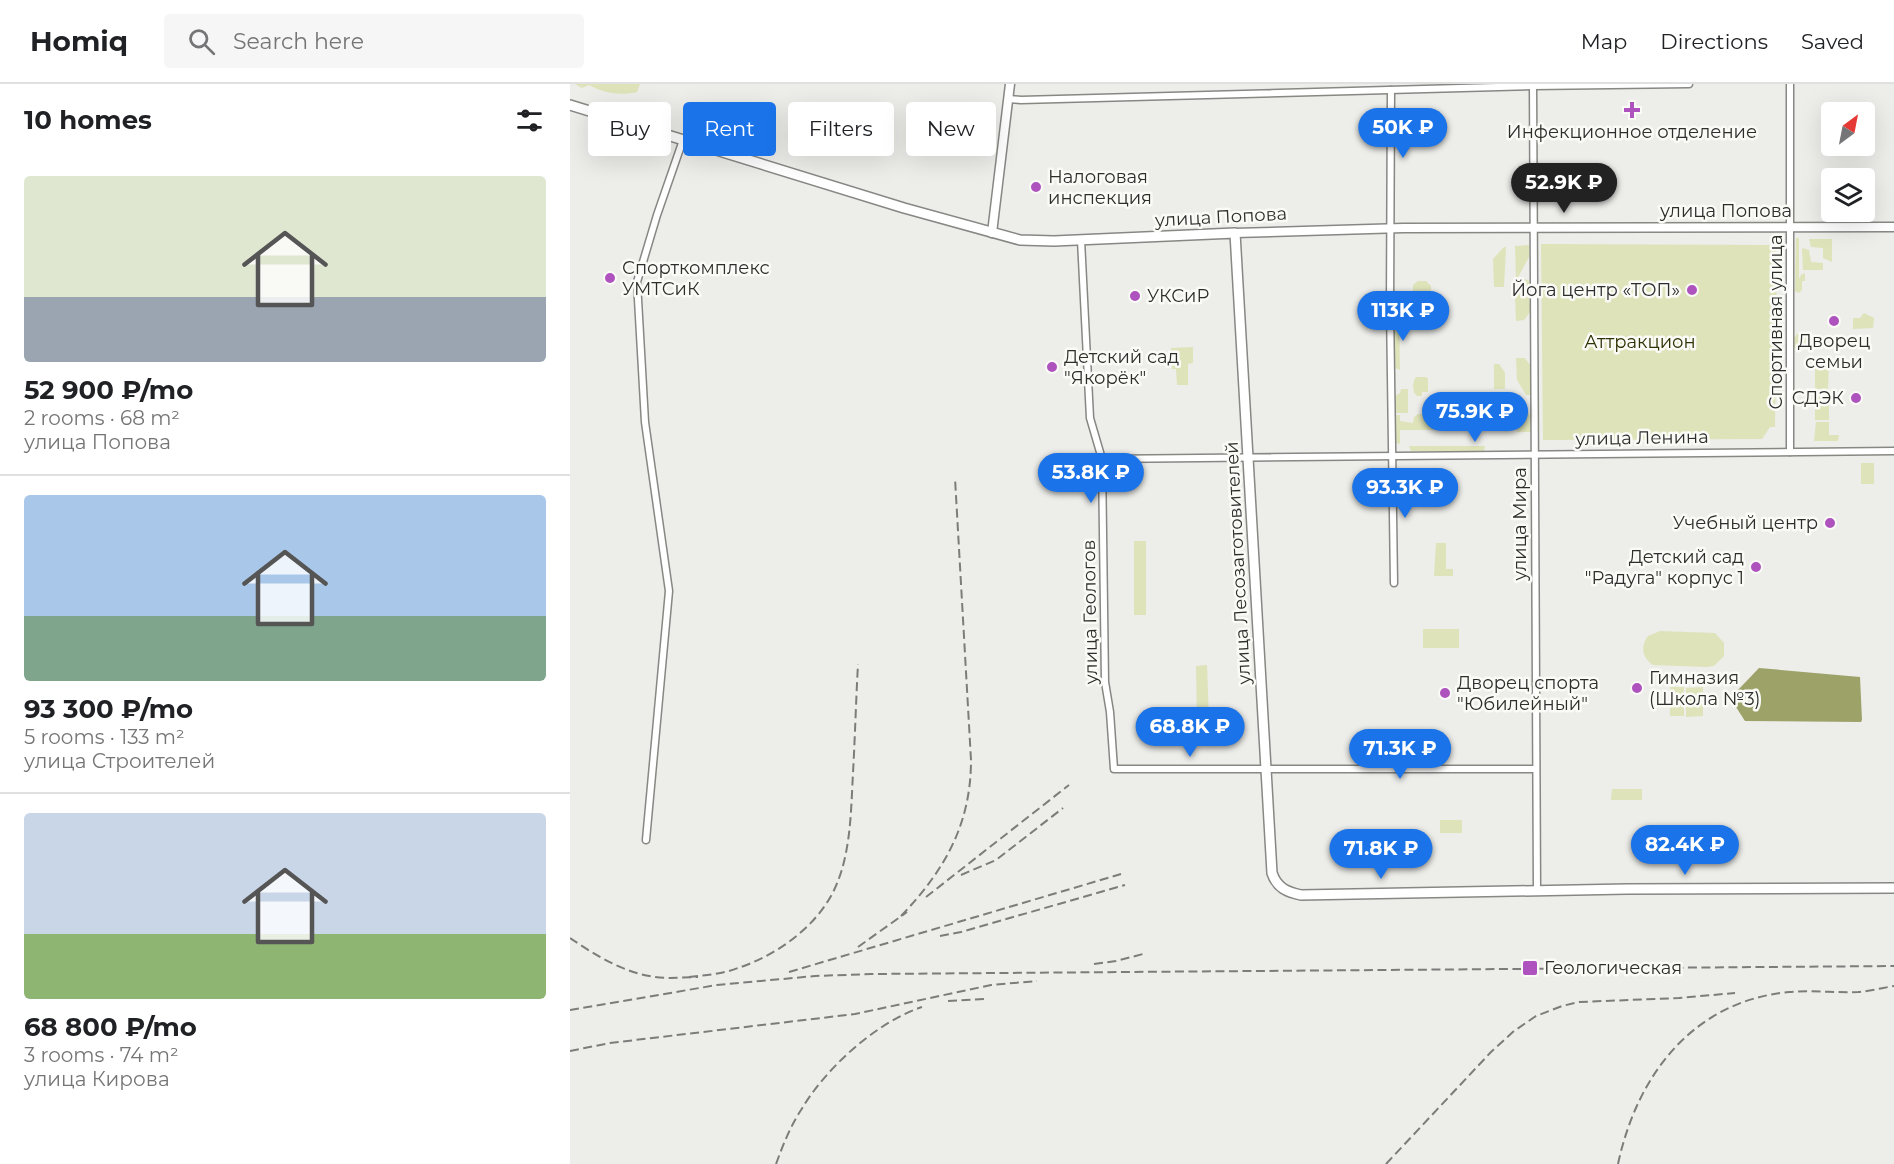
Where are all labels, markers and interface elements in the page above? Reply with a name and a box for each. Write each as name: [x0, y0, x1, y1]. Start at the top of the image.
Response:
search box: [164, 14, 584, 68]
text: Homiq: [30, 24, 128, 58]
icon: search: [185, 25, 218, 58]
text: Search here: [233, 28, 364, 55]
text: Map: [1581, 29, 1627, 54]
text: Directions: [1660, 29, 1768, 54]
text: Saved: [1801, 29, 1864, 54]
marker: Инфекционное отделение: [1623, 101, 1641, 119]
chip: Buy: [588, 102, 671, 156]
chip: Rent: [683, 102, 776, 156]
chip: Filters: [788, 102, 894, 156]
chip: New: [906, 102, 996, 156]
north arrow: [1821, 102, 1875, 156]
map controls: [1821, 102, 1875, 222]
text: 10 homes: [24, 104, 152, 136]
icon: filters: [513, 104, 546, 137]
pin: 50K ₽: [1361, 108, 1445, 159]
text: 50K ₽: [1372, 115, 1434, 139]
place label: Инфекционное отделение: [1507, 121, 1757, 143]
pin: 52.9K ₽: [1509, 163, 1619, 214]
place label: Налоговая инспекция: [1048, 166, 1152, 209]
button: layers: [1821, 168, 1875, 222]
text: 52.9K ₽: [1525, 170, 1603, 194]
marker: Налоговая инспекция: [1029, 180, 1043, 194]
street label: улица Попова: [1659, 200, 1792, 222]
street label: улица Попова: [1153, 203, 1288, 231]
icon: home: [231, 215, 339, 323]
street label: Спортивная улица: [1765, 235, 1787, 409]
place label: Спорткомплекс УМТСиК: [622, 257, 770, 300]
marker: Спорткомплекс УМТСиК: [603, 271, 617, 285]
place label: Йога центр «ТОП»: [1511, 279, 1680, 301]
marker: Йога центр «ТОП»: [1685, 283, 1699, 297]
place label: УКСиР: [1147, 285, 1209, 307]
marker: УКСиР: [1128, 289, 1142, 303]
pin: 113K ₽: [1354, 291, 1452, 342]
text: 113K ₽: [1371, 298, 1435, 322]
marker: Дворец семьи: [1827, 314, 1841, 328]
place label: Дворец семьи: [1798, 330, 1870, 373]
park label: Аттракцион: [1584, 331, 1696, 353]
place label: Детский сад "Якорёк": [1064, 346, 1180, 389]
marker: Детский сад "Якорёк": [1045, 360, 1059, 374]
text: 52 900 ₽/mo: [24, 374, 193, 406]
place label: СДЭК: [1792, 387, 1844, 409]
marker: СДЭК: [1849, 391, 1863, 405]
pin: 75.9K ₽: [1420, 392, 1530, 443]
text: 75.9K ₽: [1436, 399, 1514, 423]
text: 2 rooms · 68 m²: [24, 406, 180, 430]
street label: улица Ленина: [1574, 426, 1709, 450]
text: улица Попова: [24, 430, 171, 454]
street label: улица Лесозаготовителей: [1221, 441, 1255, 686]
pin: 53.8K ₽: [1036, 453, 1146, 504]
text: 53.8K ₽: [1052, 460, 1130, 484]
street label: улица Мира: [1509, 467, 1531, 582]
pin: 93.3K ₽: [1350, 468, 1460, 519]
text: 93.3K ₽: [1366, 475, 1444, 499]
place label: Учебный центр: [1673, 512, 1818, 534]
marker: Учебный центр: [1823, 516, 1837, 530]
icon: home: [231, 534, 339, 642]
street label: улица Геологов: [1078, 539, 1102, 686]
place label: Детский сад "Радуга" корпус 1: [1585, 546, 1744, 589]
marker: Детский сад "Радуга" корпус 1: [1749, 560, 1763, 574]
place label: Гимназия (Школа №3): [1649, 667, 1760, 710]
place label: Дворец спорта "Юбилейный": [1457, 672, 1599, 715]
marker: Гимназия (Школа №3): [1630, 681, 1644, 695]
marker: Дворец спорта "Юбилейный": [1438, 686, 1452, 700]
text: 93 300 ₽/mo: [24, 693, 193, 725]
pin: 68.8K ₽: [1135, 707, 1245, 758]
text: 68.8K ₽: [1150, 714, 1230, 738]
text: 5 rooms · 133 m²: [24, 725, 185, 749]
pin: 71.3K ₽: [1345, 729, 1455, 780]
text: 71.3K ₽: [1363, 736, 1437, 760]
text: улица Строителей: [24, 749, 215, 773]
pin: 82.4K ₽: [1630, 825, 1740, 876]
pin: 71.8K ₽: [1326, 829, 1436, 880]
text: 82.4K ₽: [1645, 832, 1725, 856]
text: 71.8K ₽: [1343, 836, 1419, 860]
icon: home: [231, 852, 339, 960]
place label: Геологическая: [1544, 957, 1682, 979]
marker: Геологическая: [1521, 959, 1539, 977]
text: 68 800 ₽/mo: [24, 1011, 197, 1043]
text: 3 rooms · 74 m²: [24, 1043, 179, 1067]
text: улица Кирова: [24, 1067, 170, 1091]

